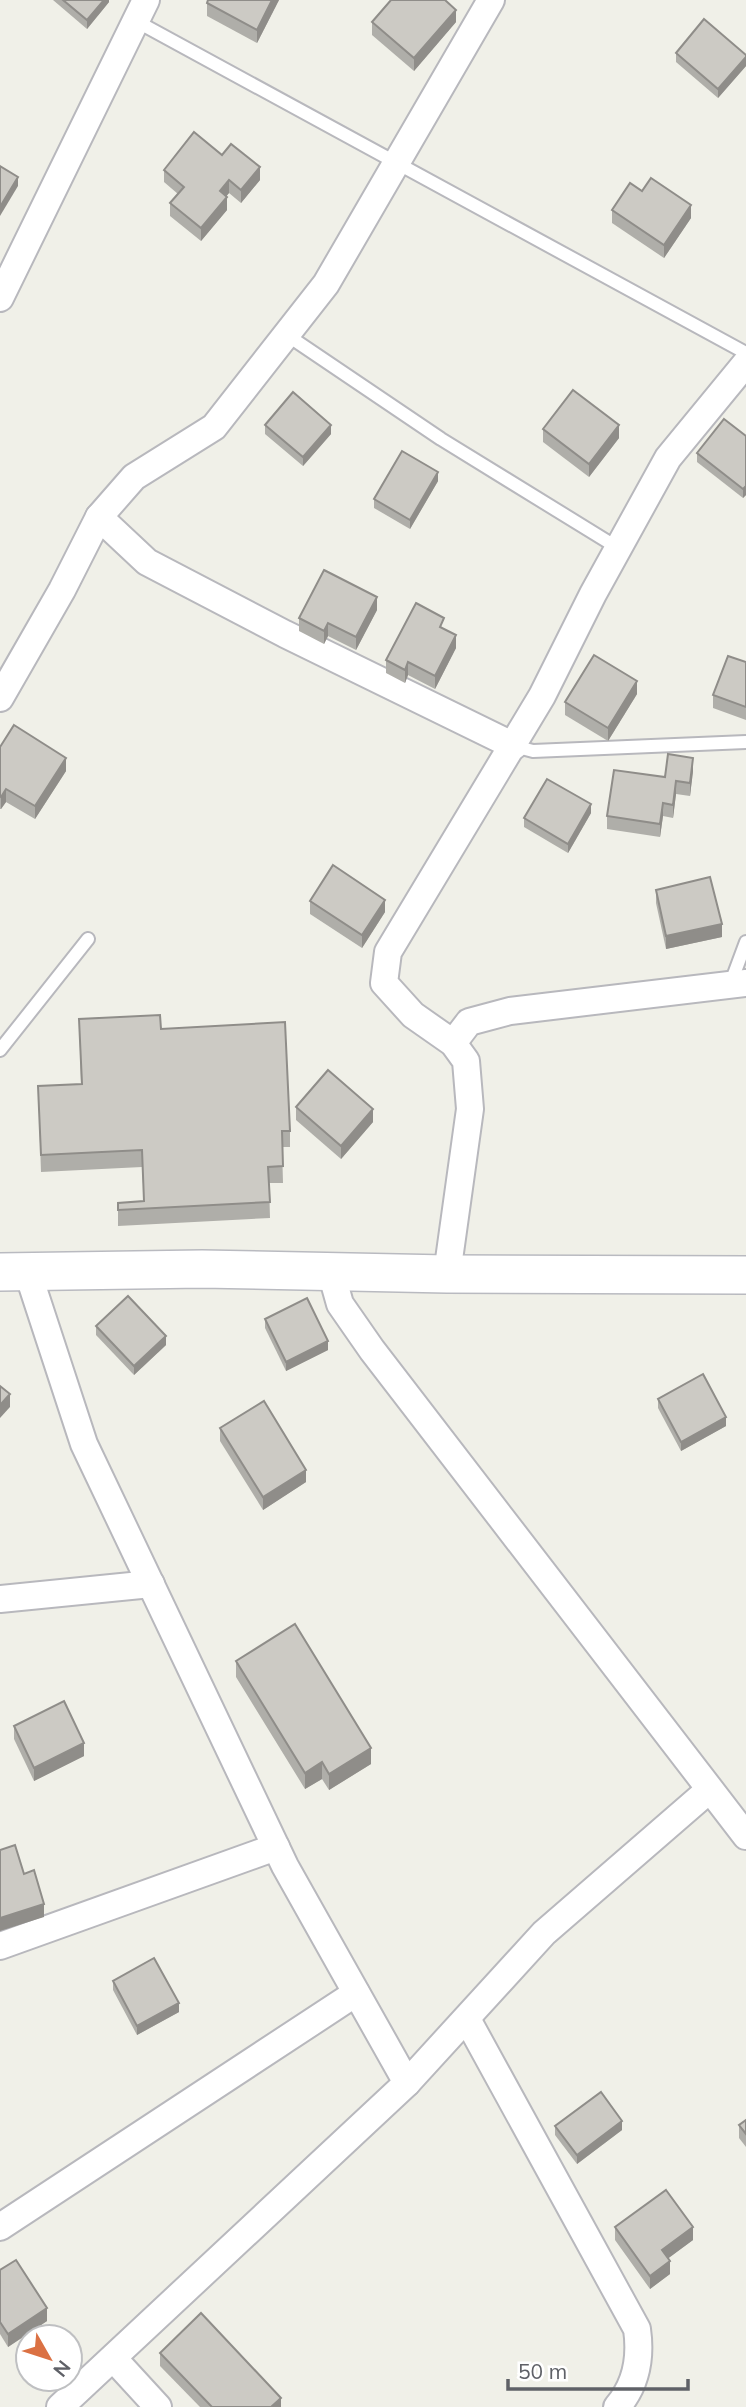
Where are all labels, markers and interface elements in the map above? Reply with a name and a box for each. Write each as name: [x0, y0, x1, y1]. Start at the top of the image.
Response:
north arrow: [14, 2323, 84, 2393]
scale bar: [508, 2348, 688, 2392]
text: N: [48, 2356, 76, 2382]
text: 50 m: [518, 2358, 567, 2384]

